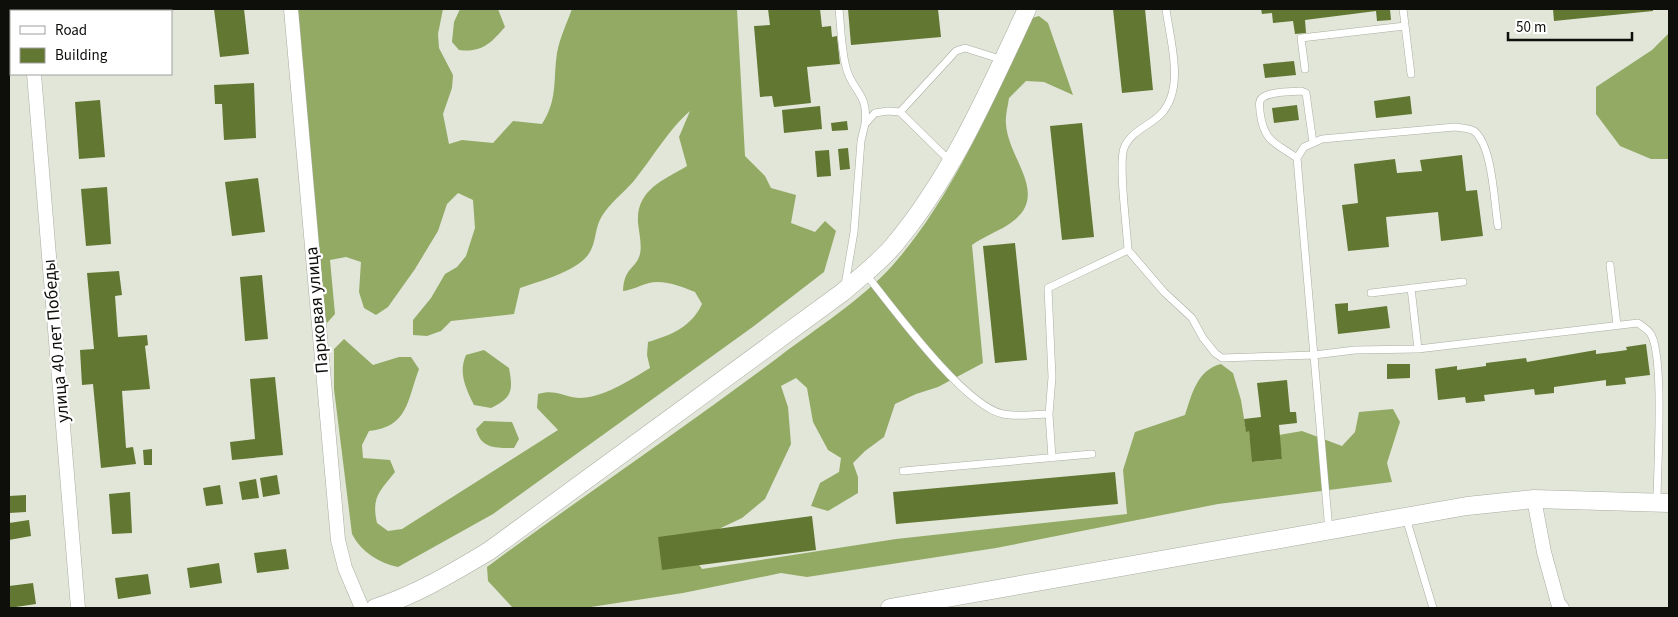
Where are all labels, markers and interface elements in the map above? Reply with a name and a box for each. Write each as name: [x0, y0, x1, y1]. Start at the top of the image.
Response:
legend: [10, 10, 172, 75]
scale bar: [1508, 10, 1632, 42]
text: 50 m: [1516, 17, 1546, 38]
text: Road: [55, 20, 87, 41]
text: Building: [55, 45, 108, 66]
street label: Парковая улица: [299, 246, 335, 374]
street label: улица 40 лет Победы: [36, 258, 76, 424]

